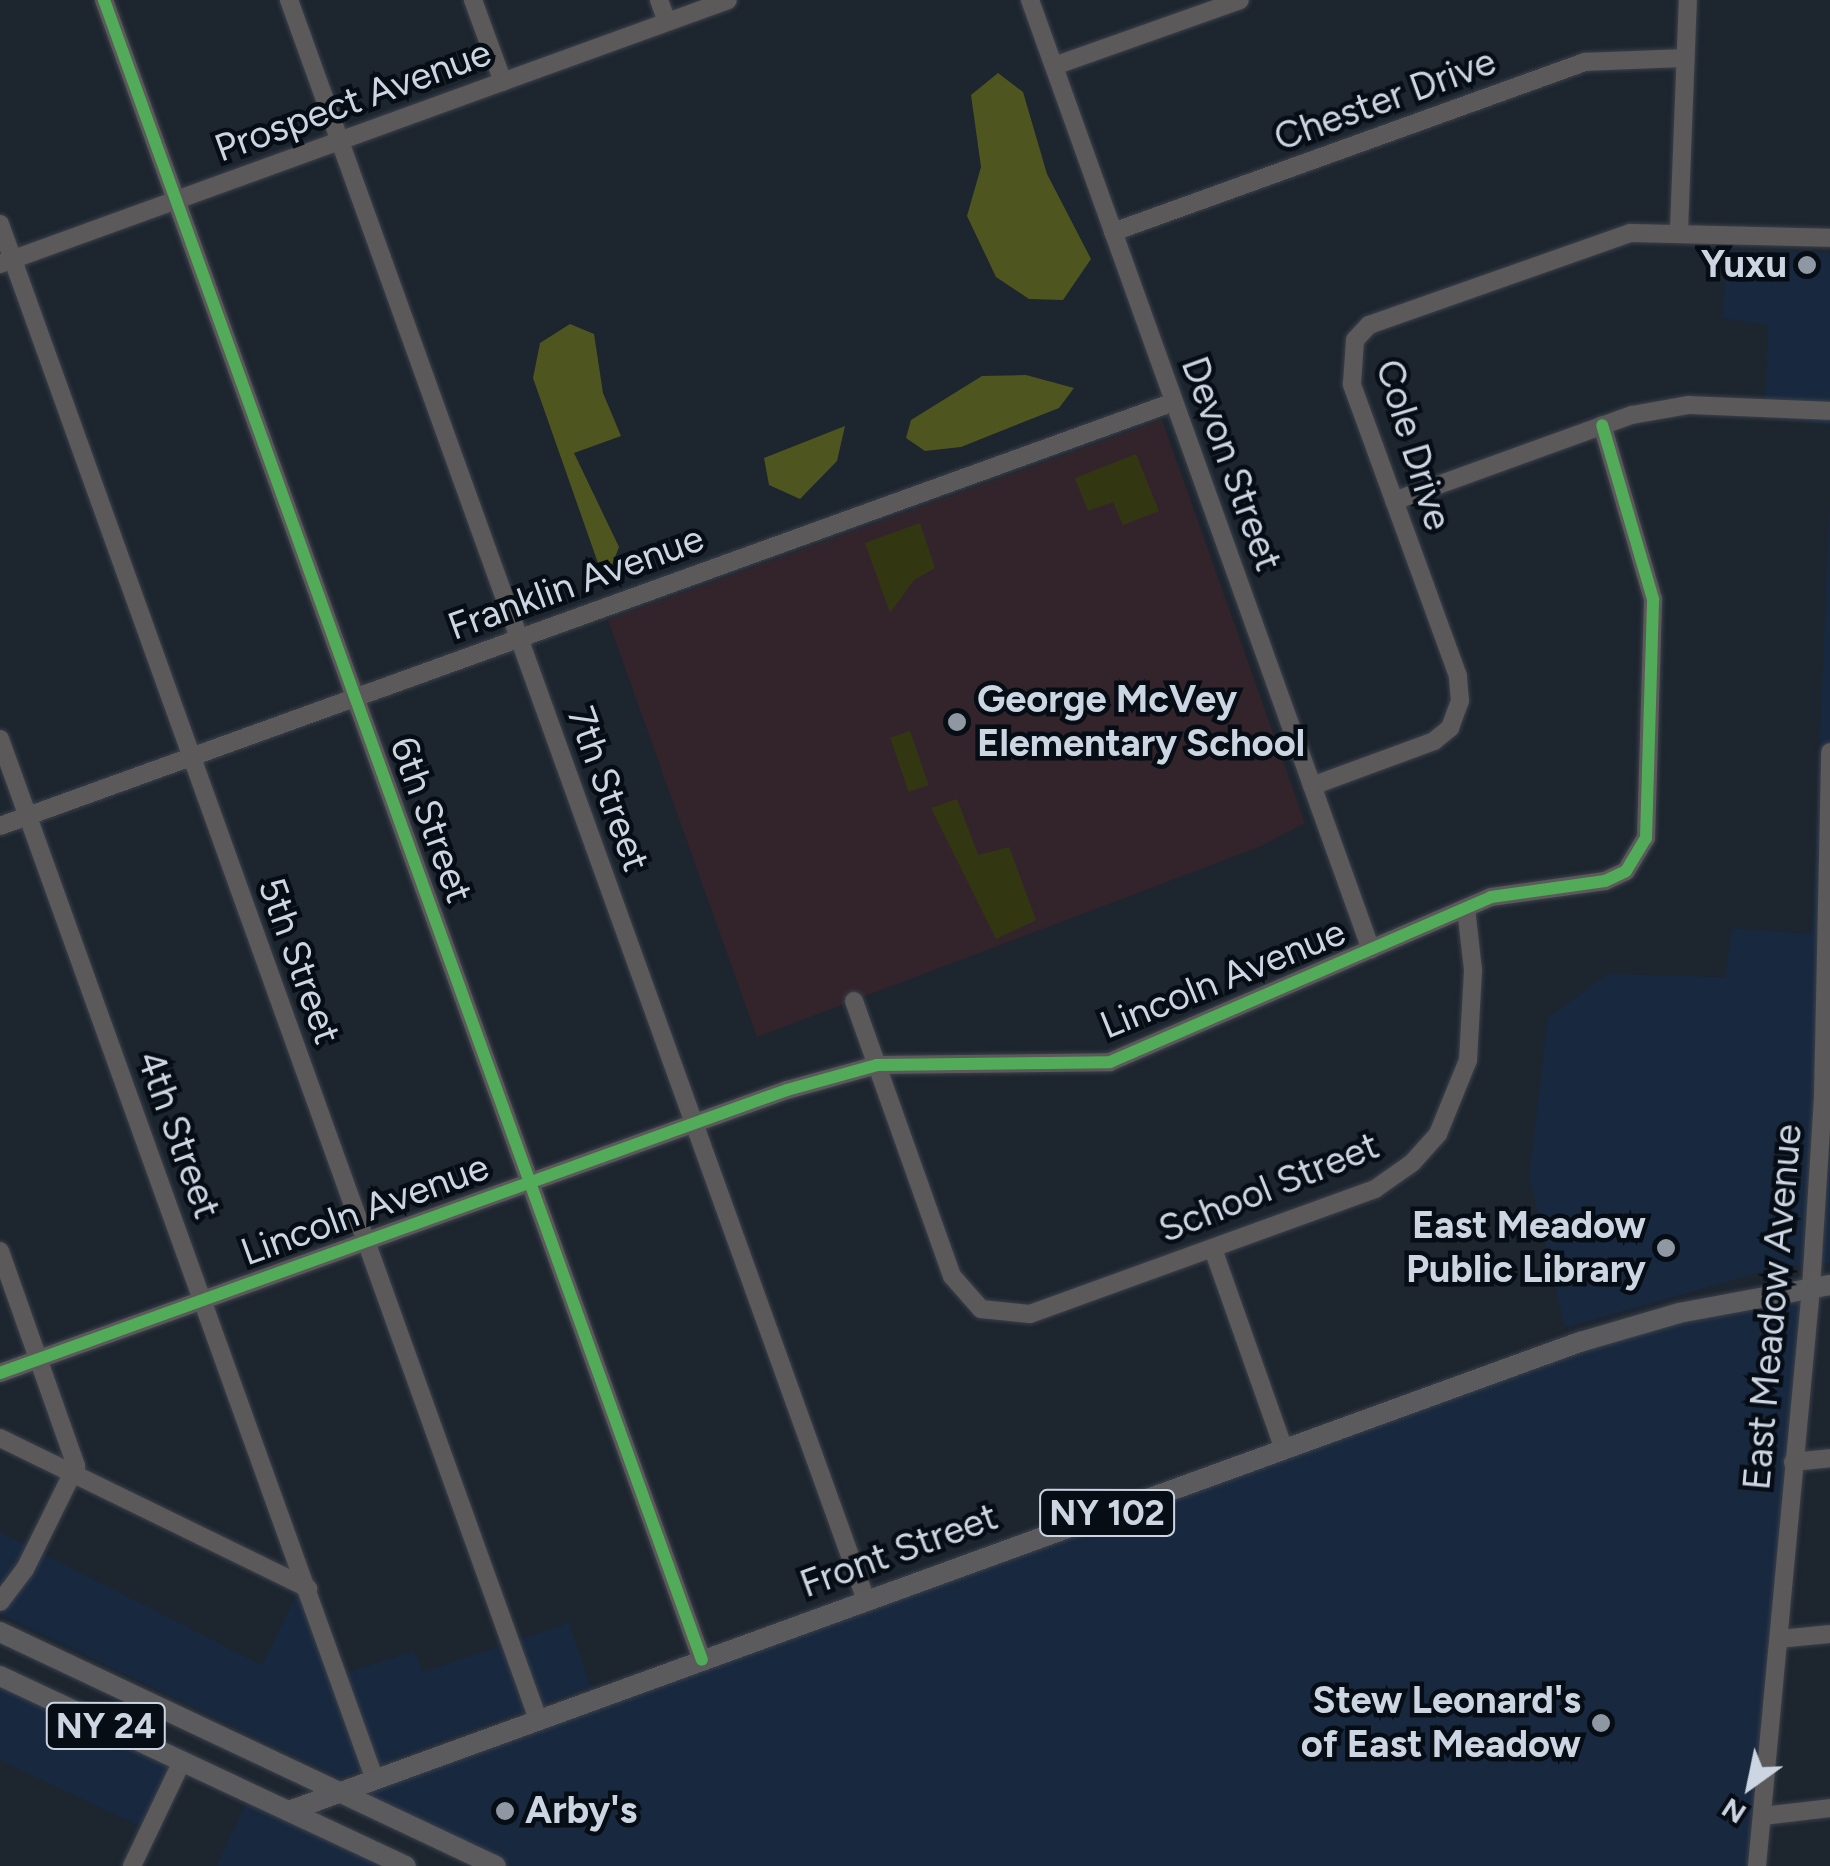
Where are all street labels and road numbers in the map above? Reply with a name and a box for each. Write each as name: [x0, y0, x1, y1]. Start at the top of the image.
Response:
street label: Prospect Avenue: [209, 30, 497, 172]
street label: Chester Drive: [1268, 39, 1502, 161]
street label: Devon Street: [1171, 351, 1291, 577]
street label: Cole Drive: [1365, 354, 1461, 536]
street label: Franklin Avenue: [442, 516, 710, 650]
street label: 7th Street: [557, 701, 659, 877]
street label: 6th Street: [380, 731, 482, 909]
street label: 5th Street: [248, 872, 350, 1050]
street label: Lincoln Avenue: [1094, 909, 1352, 1049]
street label: 4th Street: [127, 1045, 229, 1225]
street label: East Meadow Avenue: [1734, 1122, 1812, 1492]
street label: School Street: [1152, 1123, 1386, 1253]
street label: Lincoln Avenue: [235, 1144, 495, 1276]
road number: NY 102: [1037, 1483, 1177, 1543]
street label: Front Street: [794, 1494, 1004, 1608]
road number: NY 24: [44, 1696, 168, 1756]

